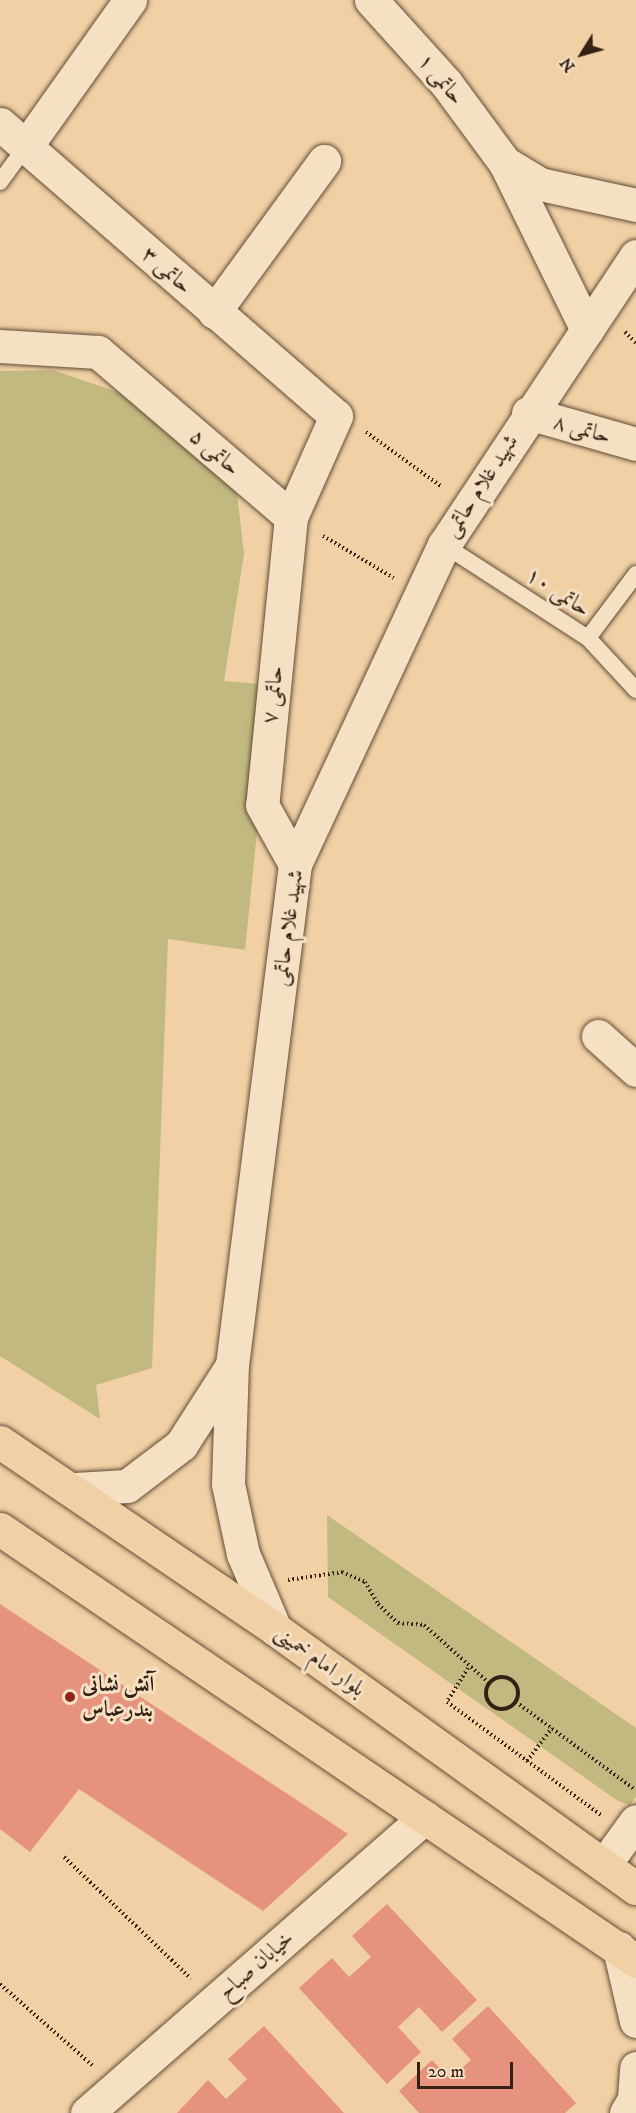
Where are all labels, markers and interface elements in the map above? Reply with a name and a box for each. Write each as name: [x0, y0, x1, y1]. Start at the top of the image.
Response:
north arrow: [552, 24, 612, 84]
street label: حاتمی ۱: [412, 48, 470, 110]
text: N: [556, 54, 580, 76]
street label: حاتمی ۳: [136, 241, 198, 299]
street label: حاتمی ۸: [550, 408, 614, 450]
street label: حاتمی ۵: [184, 423, 246, 481]
street label: شهید غلام حاتمی: [438, 430, 524, 542]
street label: حاتمی ۱۰: [521, 562, 595, 622]
street label: حاتمی ۷: [257, 665, 289, 725]
street label: شهید غلام حاتمی: [267, 868, 309, 988]
street label: بلوار امام خمینی: [270, 1619, 370, 1703]
place label: آتش نشانی بندرعباس: [82, 1671, 154, 1723]
marker: آتش نشانی بندرعباس: [63, 1690, 77, 1704]
street label: خیابان صباح: [213, 1925, 299, 2005]
scale bar: [420, 2050, 516, 2088]
text: 20 m: [428, 2061, 464, 2083]

